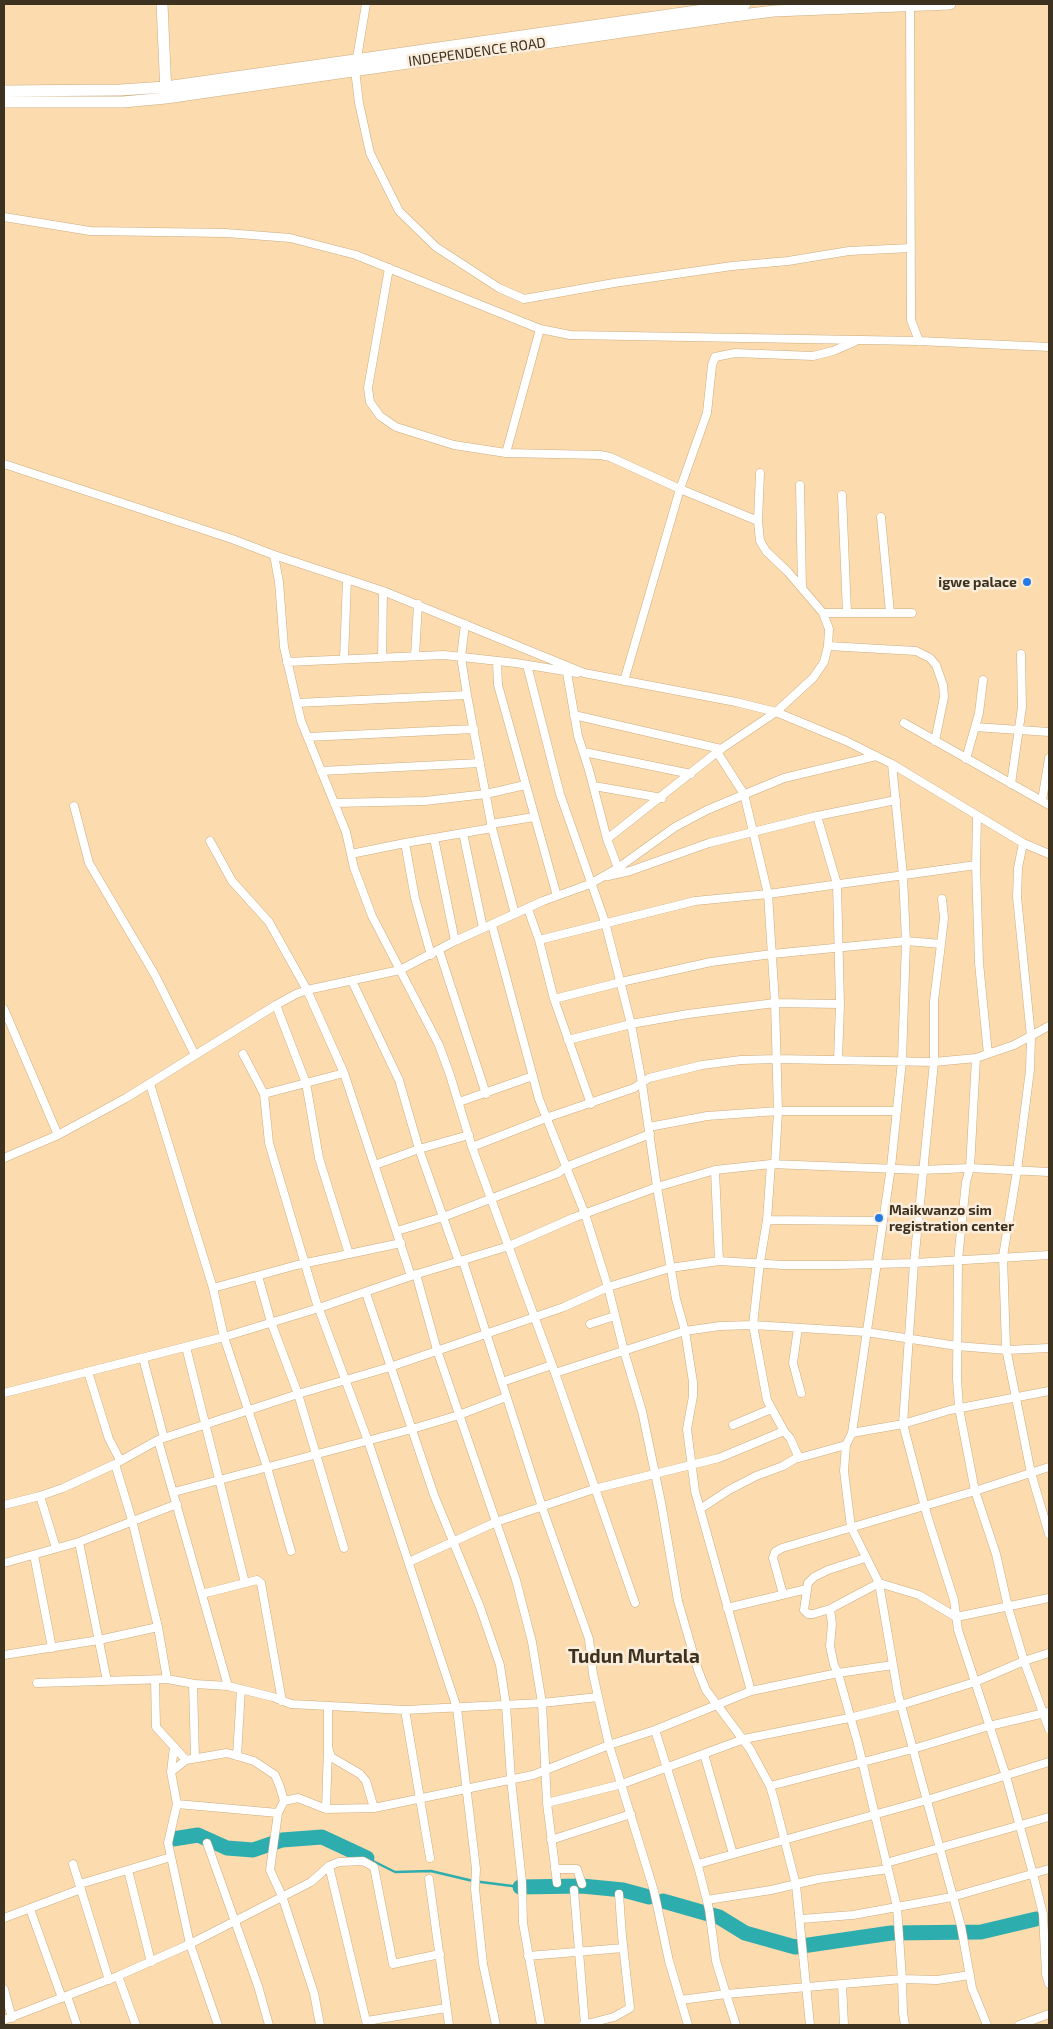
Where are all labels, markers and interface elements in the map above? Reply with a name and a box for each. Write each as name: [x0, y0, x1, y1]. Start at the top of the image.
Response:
street label: INDEPENDENCE ROAD: [407, 34, 547, 70]
place label: igwe palace: [938, 574, 1017, 590]
marker: igwe palace: [1021, 576, 1033, 588]
place label: Maikwanzo sim registration center: [889, 1202, 1014, 1234]
marker: Maikwanzo sim registration center: [873, 1212, 885, 1224]
district label: Tudun Murtala: [568, 1646, 700, 1668]

